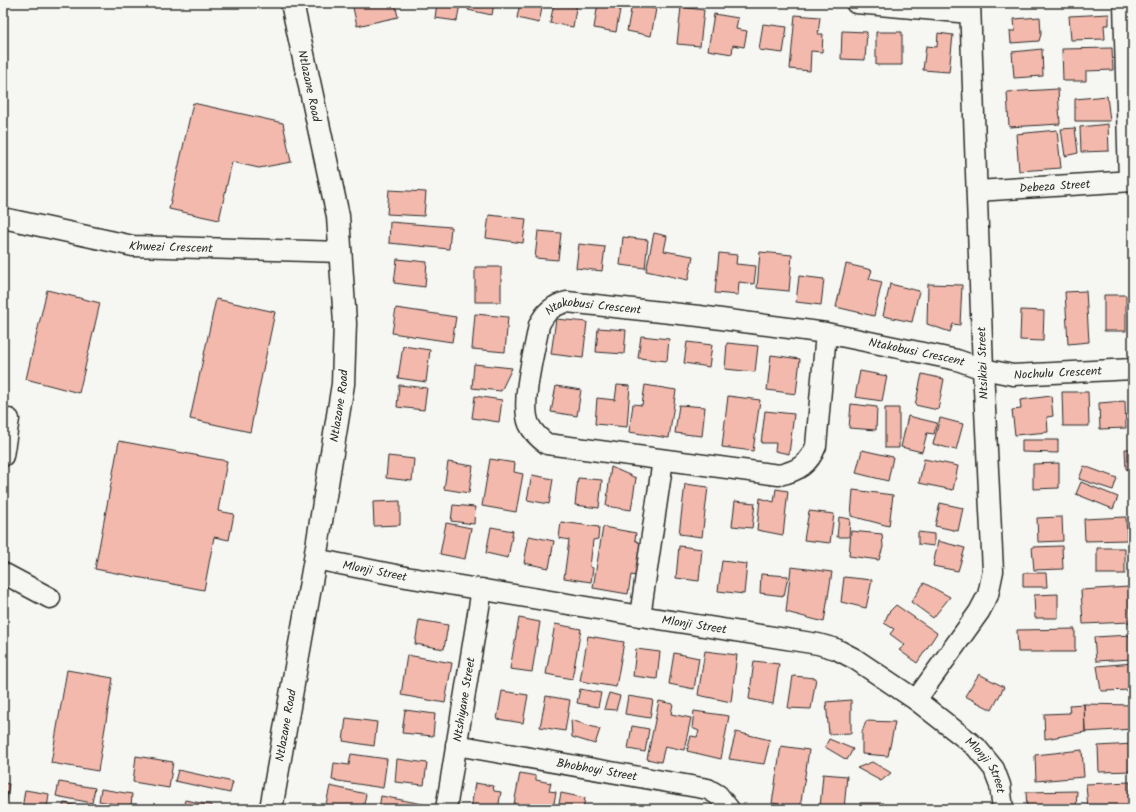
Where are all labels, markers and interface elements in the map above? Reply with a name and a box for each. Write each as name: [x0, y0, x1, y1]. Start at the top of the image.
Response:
street label: Ntlazane Road: [292, 48, 326, 125]
street label: Debeza Street: [1019, 174, 1091, 198]
street label: Khwezi Crescent: [127, 236, 213, 258]
street label: Ntakobusi Crescent: [540, 293, 643, 320]
street label: Ntsikizi Street: [972, 326, 994, 400]
street label: Ntakobusi Crescent: [867, 333, 968, 372]
street label: Nochulu Crescent: [1013, 361, 1103, 384]
street label: Ntlazane Road: [324, 368, 353, 443]
street label: Mlonji Street: [341, 555, 409, 587]
street label: Mlonji Street: [661, 610, 729, 639]
street label: Ntshiyane Street: [448, 655, 480, 743]
street label: Ntlazane Road: [270, 687, 302, 763]
street label: Mlonji Street: [961, 732, 1010, 795]
street label: Bhobhoyi Street: [555, 753, 639, 786]

